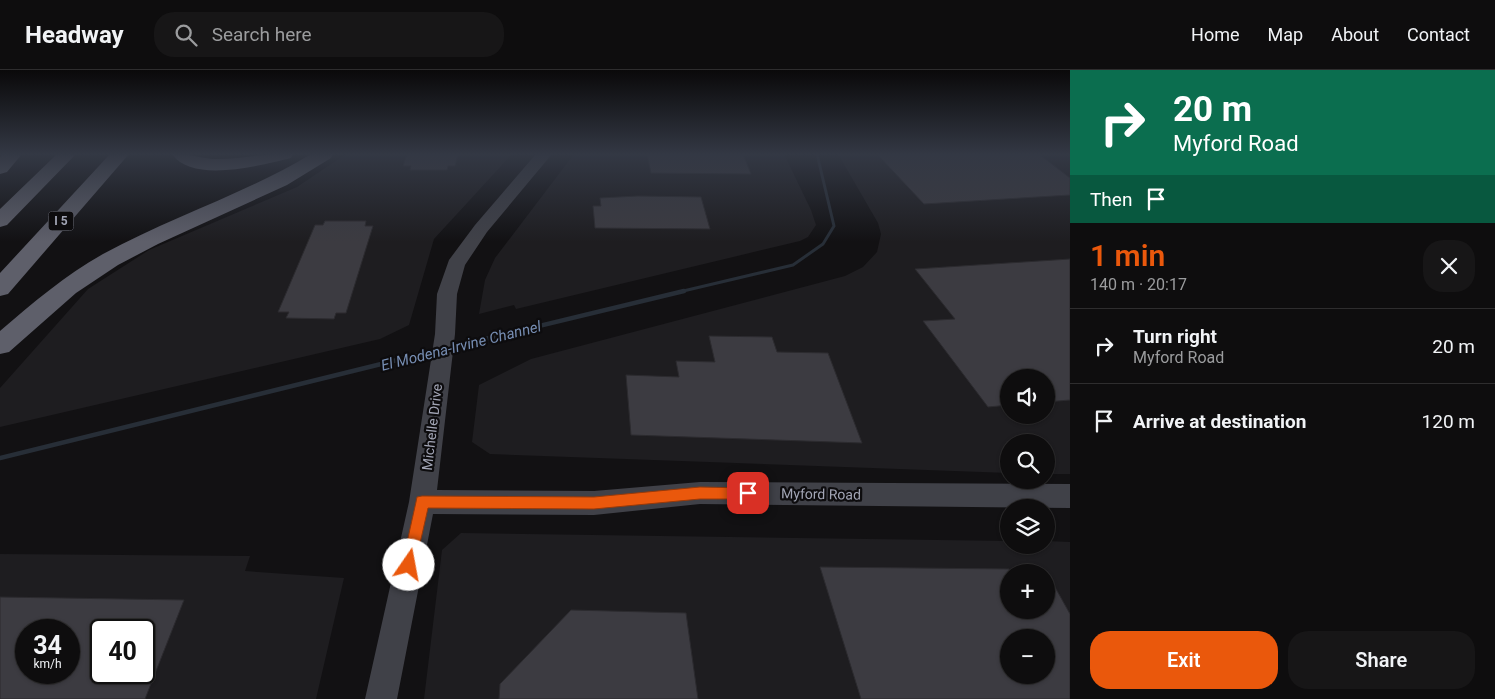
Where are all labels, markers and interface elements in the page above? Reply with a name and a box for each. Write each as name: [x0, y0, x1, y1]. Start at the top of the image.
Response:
search box: [154, 12, 504, 57]
text: Headway: [25, 21, 124, 49]
icon: search: [172, 21, 200, 49]
text: Search here: [212, 23, 312, 46]
text: Home: [1191, 24, 1240, 45]
text: Map: [1268, 24, 1303, 45]
text: About: [1331, 24, 1379, 45]
text: Contact: [1407, 24, 1470, 45]
text: 20 m: [1173, 89, 1252, 130]
icon: right: [1090, 90, 1155, 155]
text: Myford Road: [1173, 131, 1299, 156]
icon: arrive: [1142, 185, 1170, 213]
text: Then: [1090, 188, 1132, 211]
road number: I 5: [48, 212, 74, 230]
text: 1 min: [1090, 238, 1165, 273]
button: close: [1423, 240, 1475, 292]
text: 140 m · 20:17: [1090, 275, 1187, 294]
water label: El Modena-Irvine Channel: [379, 317, 543, 375]
text: Turn right: [1133, 325, 1217, 348]
icon: right: [1090, 332, 1118, 360]
text: 20 m: [1432, 335, 1475, 358]
text: Myford Road: [1133, 348, 1224, 367]
map controls: [1000, 369, 1055, 684]
button: sound: [1000, 369, 1055, 424]
street label: Michelle Drive: [419, 383, 445, 471]
icon: arrive: [1090, 407, 1118, 435]
text: Arrive at destination: [1133, 410, 1306, 433]
text: 120 m: [1422, 410, 1475, 433]
button: search: [1000, 434, 1055, 489]
pin: [727, 472, 769, 514]
icon: arrive: [734, 479, 762, 507]
street label: Myford Road: [781, 485, 861, 503]
button: layers: [1000, 499, 1055, 554]
position arrow: [382, 538, 434, 590]
button: +: [1000, 564, 1055, 619]
speed limit sign: 40: [90, 619, 155, 684]
button: −: [1000, 629, 1055, 684]
text: 34: [33, 631, 62, 660]
button: Exit: [1090, 631, 1278, 689]
button: Share: [1288, 631, 1475, 689]
text: km/h: [33, 657, 62, 671]

